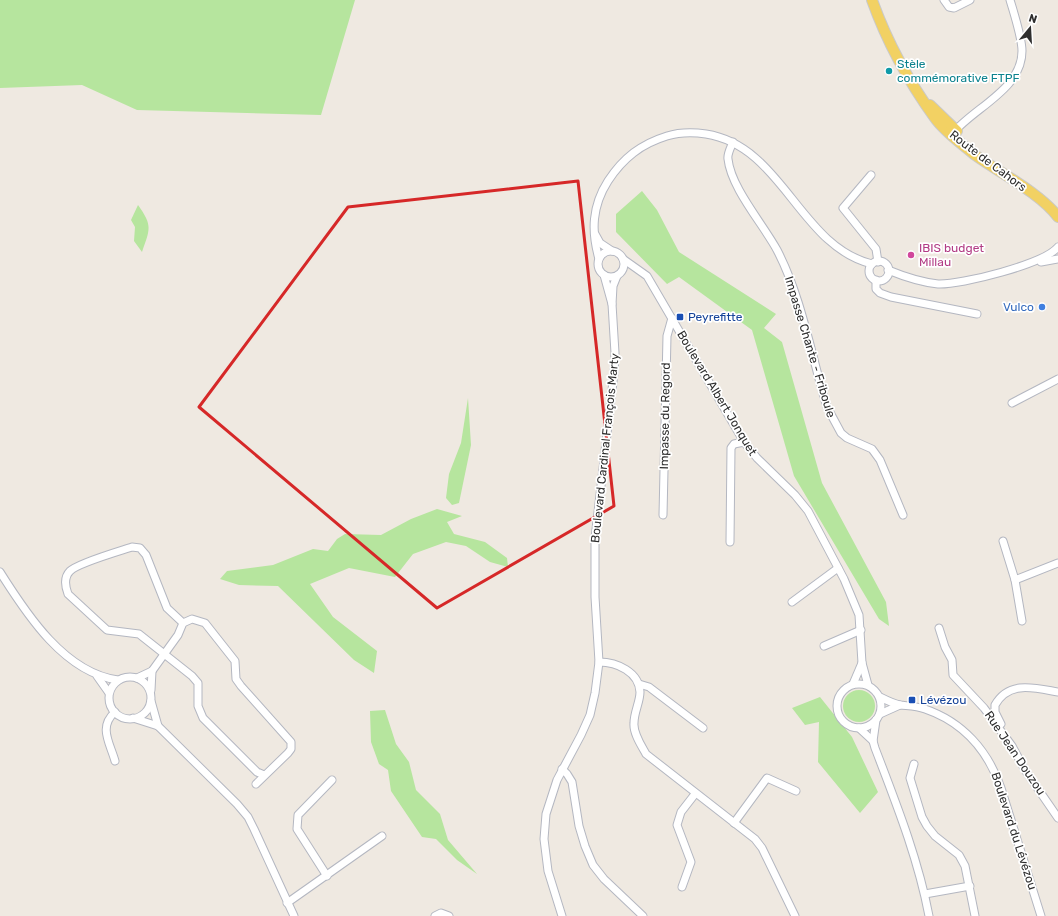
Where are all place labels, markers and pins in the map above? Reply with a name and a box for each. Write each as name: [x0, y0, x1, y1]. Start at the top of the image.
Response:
place label: Stèle commémorative FTPF: [897, 57, 1020, 85]
marker: Stèle commémorative FTPF: [884, 66, 894, 76]
place label: IBIS budget Millau: [919, 241, 984, 269]
marker: IBIS budget Millau: [906, 250, 916, 260]
place label: Vulco: [1003, 300, 1034, 314]
marker: Vulco: [1037, 302, 1047, 312]
place label: Peyrefitte: [688, 310, 743, 324]
marker: Peyrefitte: [675, 312, 685, 322]
place label: Lévézou: [920, 693, 966, 707]
marker: Lévézou: [907, 695, 917, 705]

